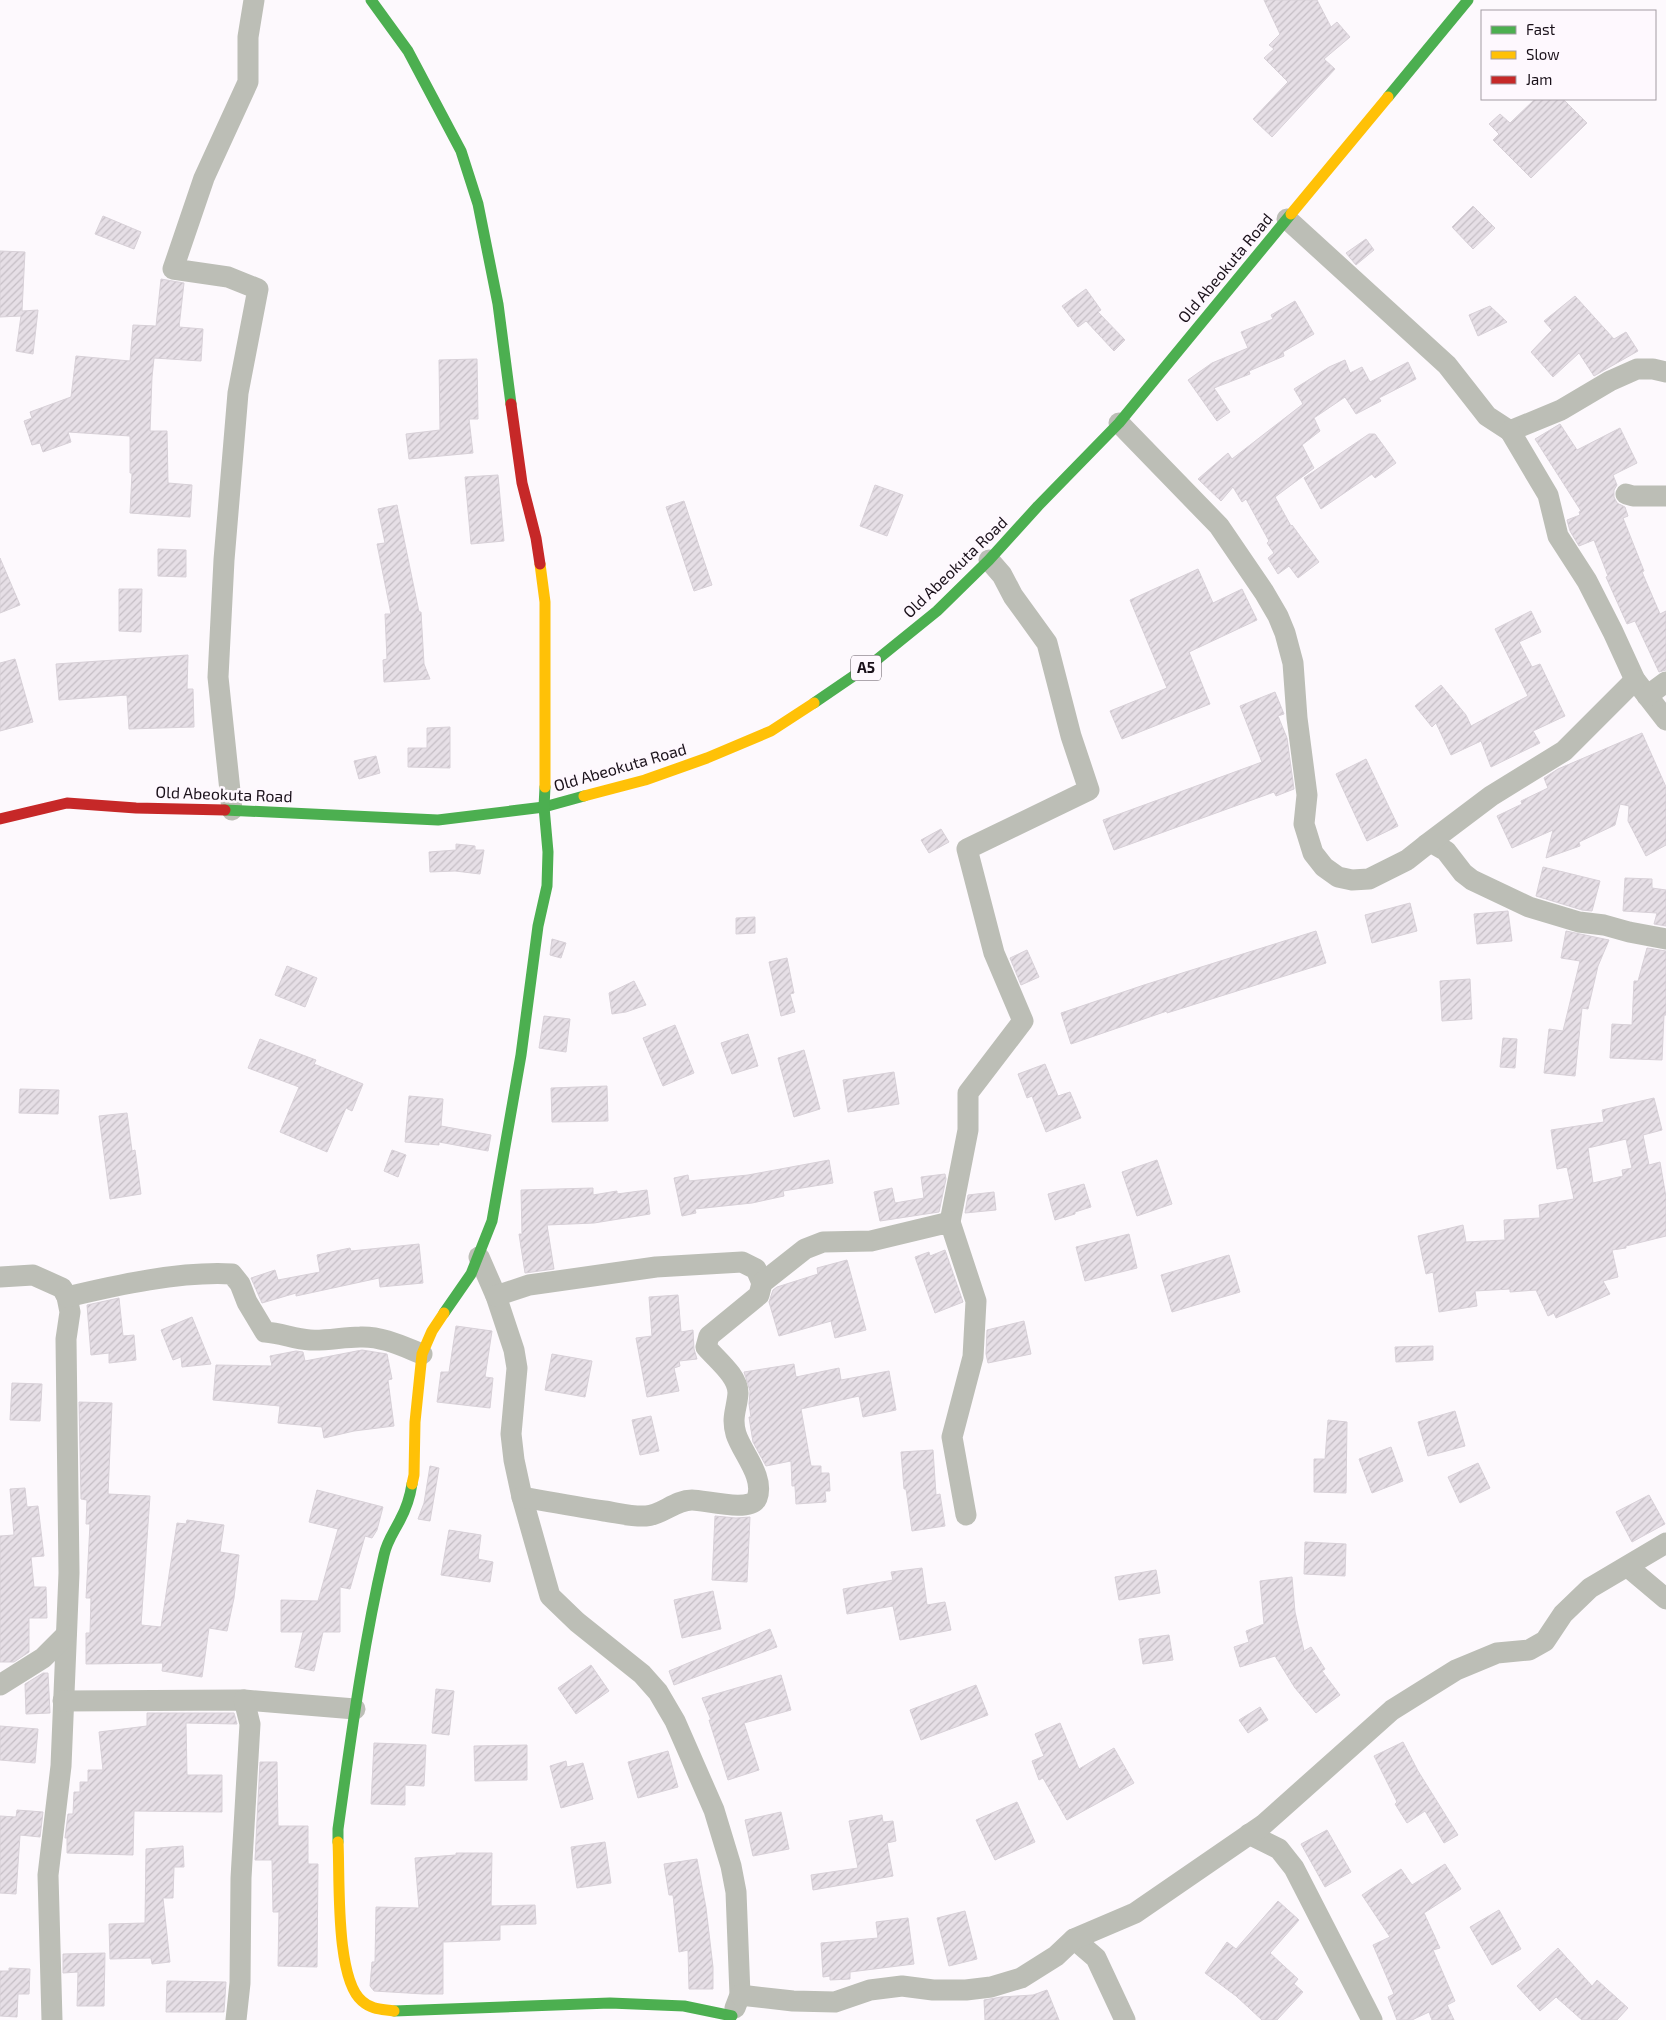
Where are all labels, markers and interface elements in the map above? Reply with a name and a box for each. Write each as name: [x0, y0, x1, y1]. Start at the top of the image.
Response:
legend: [1481, 10, 1656, 100]
text: Fast: [1526, 20, 1556, 38]
text: Slow: [1526, 45, 1560, 63]
text: Jam: [1526, 70, 1552, 88]
street label: Old Abeokuta Road: [1173, 209, 1276, 326]
street label: Old Abeokuta Road: [899, 512, 1011, 621]
road number: A5: [851, 656, 881, 680]
street label: Old Abeokuta Road: [551, 738, 688, 795]
street label: Old Abeokuta Road: [155, 782, 293, 805]

